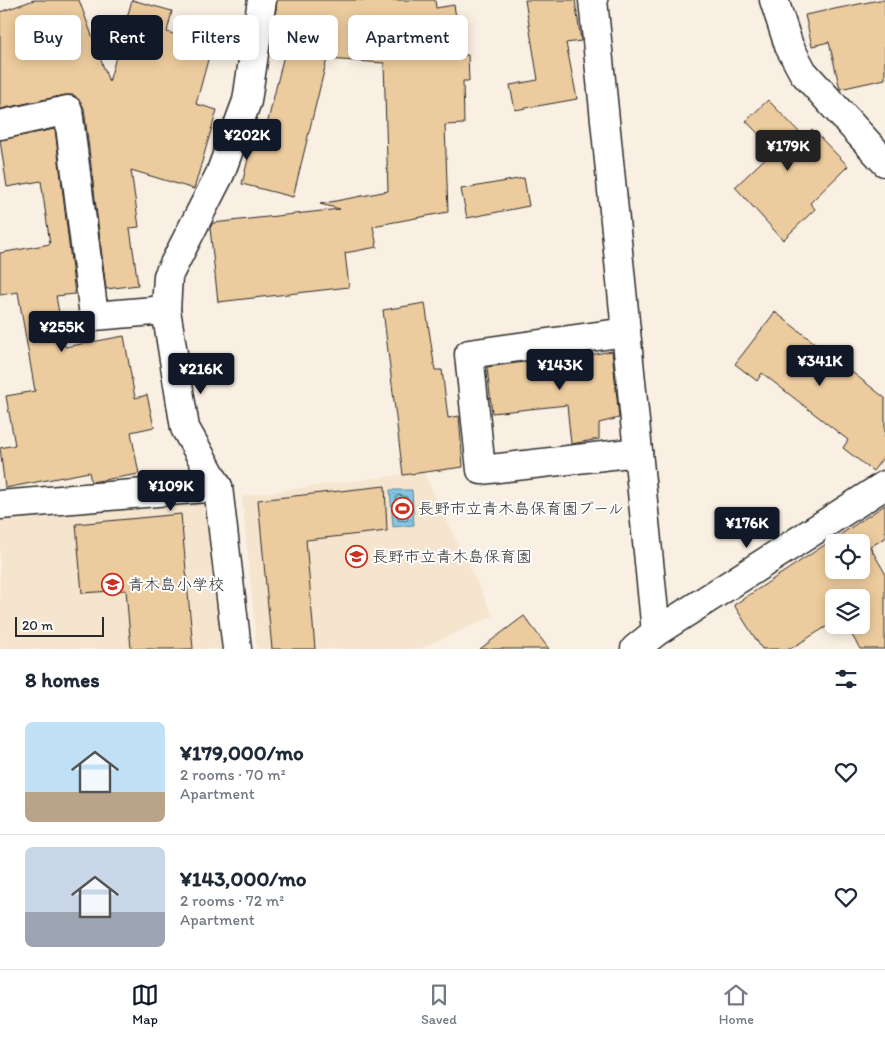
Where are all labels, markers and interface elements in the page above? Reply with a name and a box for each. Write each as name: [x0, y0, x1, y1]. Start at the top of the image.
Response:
chip: Buy: [15, 15, 81, 60]
chip: Rent: [91, 15, 163, 60]
chip: Filters: [173, 15, 259, 60]
chip: New: [269, 15, 338, 60]
chip: Apartment: [348, 15, 468, 60]
pin: ¥202K: [212, 119, 282, 161]
text: ¥202K: [224, 125, 270, 144]
pin: ¥179K: [753, 130, 823, 172]
text: ¥179K: [767, 136, 809, 155]
pin: ¥255K: [27, 310, 97, 353]
text: ¥255K: [40, 317, 84, 336]
pin: ¥341K: [785, 344, 855, 387]
pin: ¥143K: [525, 348, 595, 391]
text: ¥341K: [798, 351, 842, 370]
pin: ¥216K: [166, 352, 236, 395]
text: ¥143K: [538, 355, 582, 374]
text: ¥216K: [179, 359, 223, 378]
pin: ¥109K: [136, 470, 206, 512]
text: ¥109K: [149, 476, 193, 495]
sports icon: 長野市立青木島保育園プール: [390, 496, 414, 520]
place label: 長野市立青木島保育園プール: [418, 499, 624, 518]
pin: ¥176K: [712, 506, 782, 549]
text: ¥176K: [725, 513, 769, 532]
map controls: [825, 534, 870, 634]
button: locate: [825, 534, 870, 579]
school or university icon: 長野市立青木島保育園: [344, 544, 368, 568]
place label: 長野市立青木島保育園: [372, 547, 532, 566]
school or university icon: 青木島小学校: [100, 572, 124, 596]
place label: 青木島小学校: [128, 575, 224, 594]
button: layers: [825, 589, 870, 634]
scale bar: [15, 614, 104, 637]
text: 20 m: [22, 617, 53, 634]
icon: filters: [832, 665, 860, 693]
text: 8 homes: [25, 667, 100, 692]
text: ¥179,000/mo: [180, 740, 304, 765]
icon: home: [65, 742, 125, 802]
icon: heart: [832, 758, 860, 786]
text: 2 rooms · 70 m²: [180, 765, 286, 784]
text: Apartment: [180, 784, 255, 803]
text: ¥143,000/mo: [180, 866, 307, 891]
icon: home: [65, 867, 125, 927]
icon: heart: [832, 883, 860, 911]
text: 2 rooms · 72 m²: [180, 891, 284, 910]
text: Apartment: [180, 910, 255, 929]
tab: Map: [131, 981, 159, 1028]
tab: Saved: [421, 981, 457, 1028]
tab: Home: [719, 981, 754, 1028]

